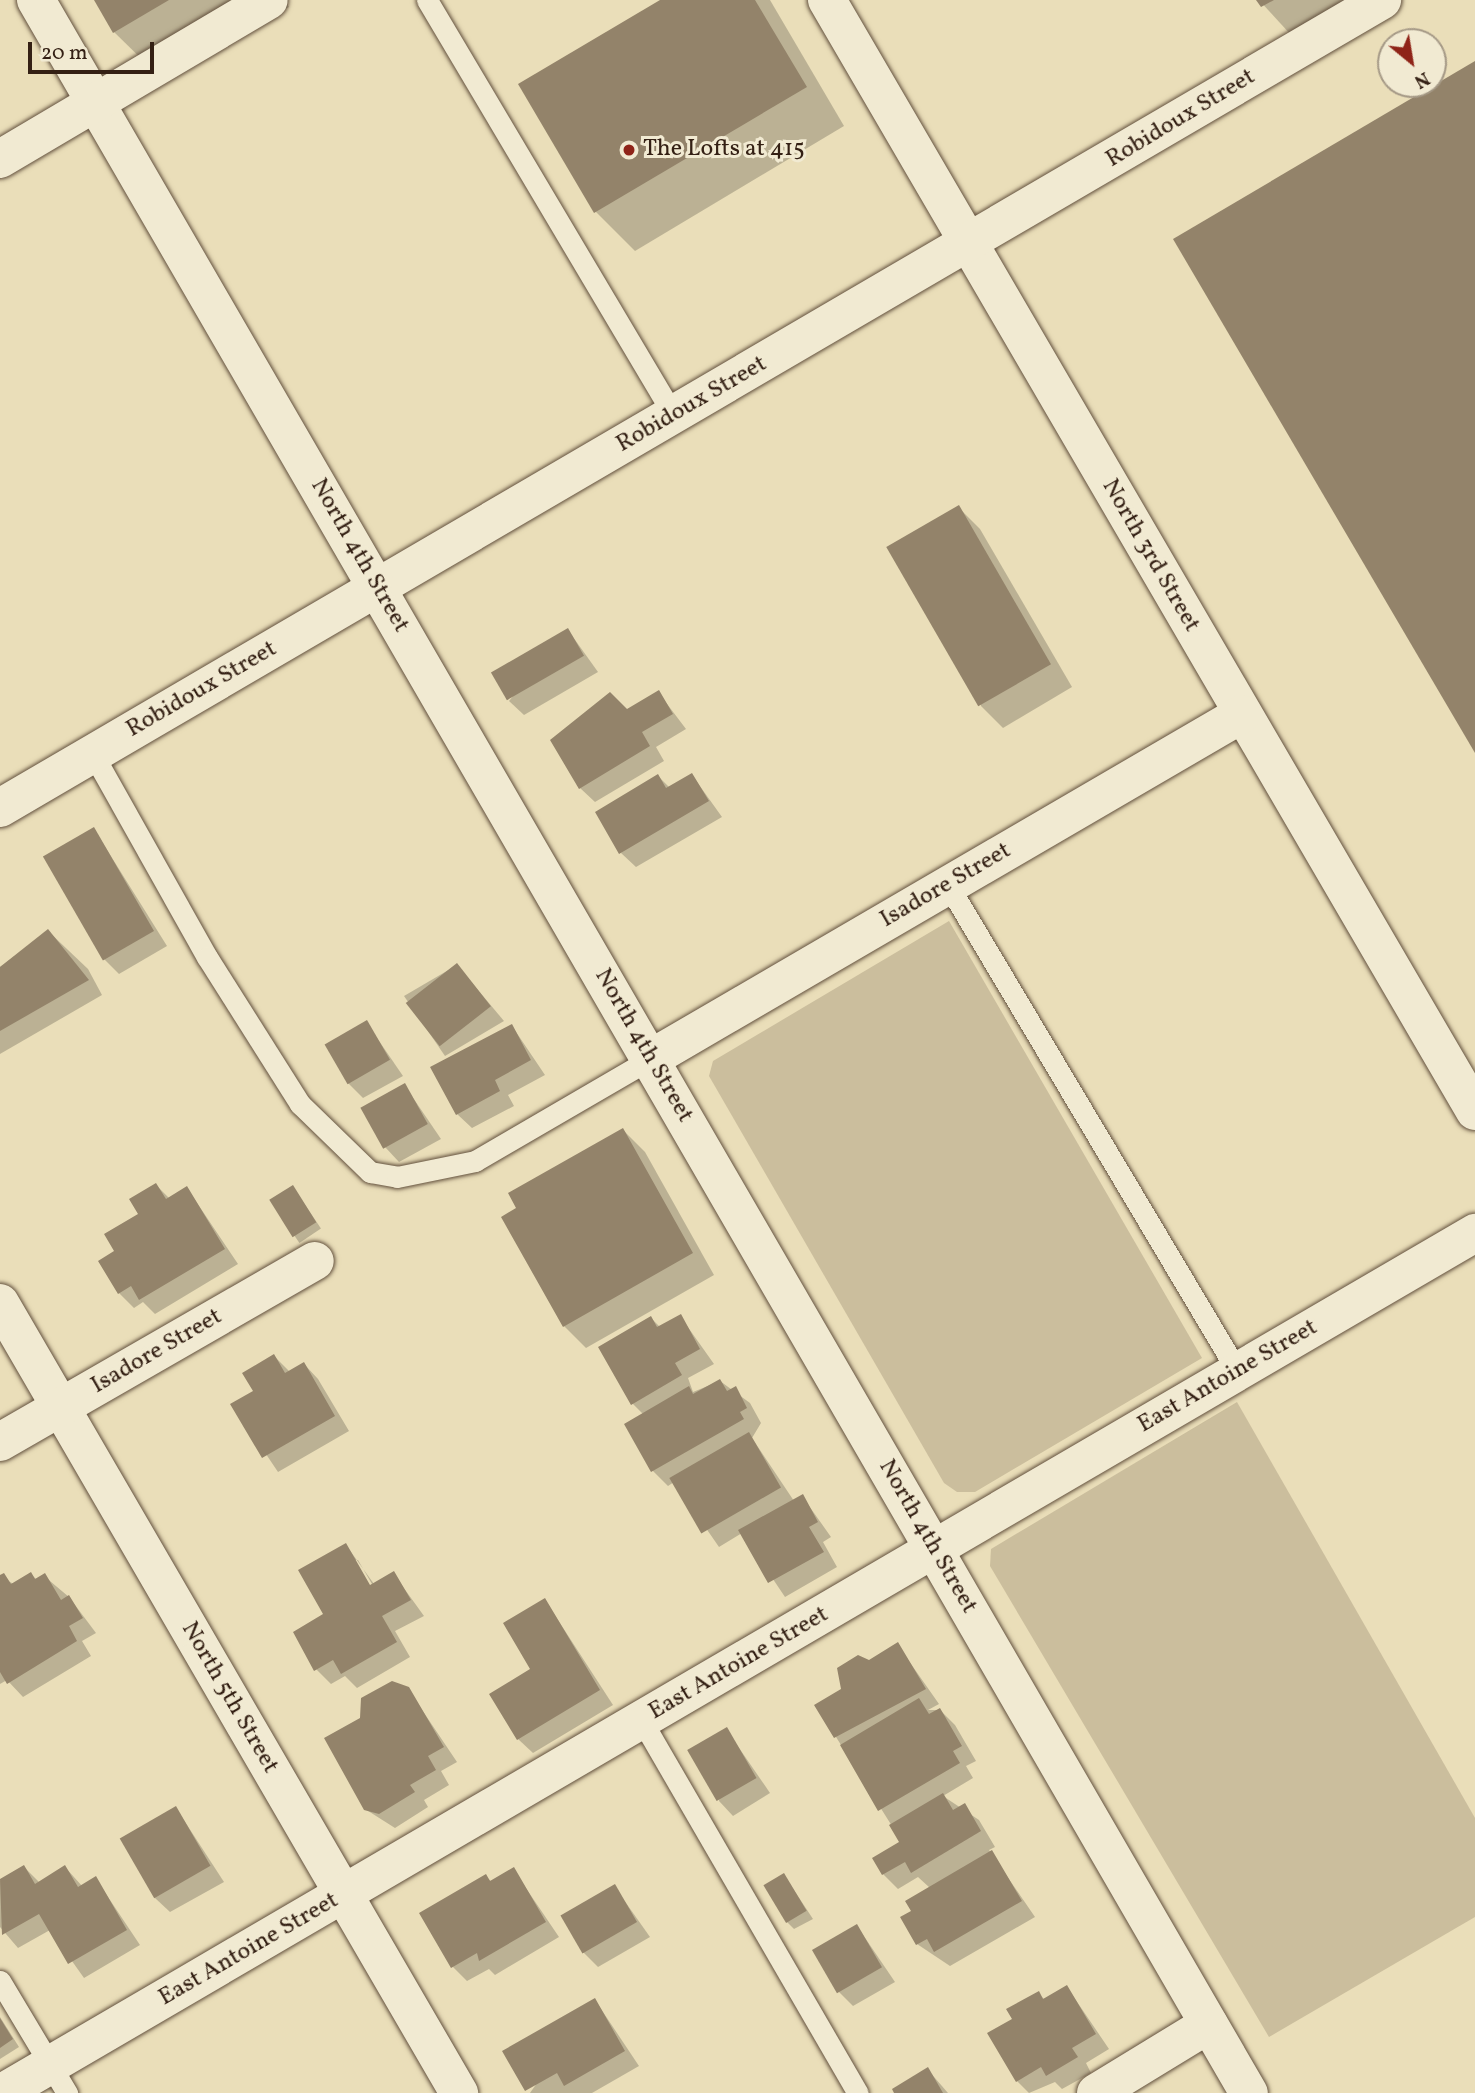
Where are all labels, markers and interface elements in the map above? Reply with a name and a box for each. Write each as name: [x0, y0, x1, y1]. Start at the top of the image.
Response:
scale bar: [32, 28, 158, 72]
north arrow: [1377, 28, 1447, 98]
text: 20 m: [41, 39, 87, 68]
street label: Robidoux Street: [1101, 63, 1261, 175]
text: N: [1409, 65, 1434, 94]
place label: The Lofts at 415: [643, 136, 805, 164]
marker: The Lofts at 415: [621, 142, 637, 158]
street label: Robidoux Street: [612, 350, 772, 460]
street label: North 4th Street: [303, 474, 415, 638]
street label: North 3rd Street: [1095, 474, 1205, 638]
street label: Robidoux Street: [122, 635, 282, 745]
street label: Isadore Street: [876, 837, 1016, 935]
street label: North 4th Street: [587, 964, 699, 1128]
street label: Isadore Street: [87, 1303, 227, 1401]
street label: East Antoine Street: [1133, 1314, 1323, 1440]
street label: North 4th Street: [871, 1455, 983, 1619]
street label: East Antoine Street: [644, 1601, 834, 1727]
street label: North 5th Street: [174, 1617, 284, 1779]
street label: East Antoine Street: [154, 1887, 344, 2013]

